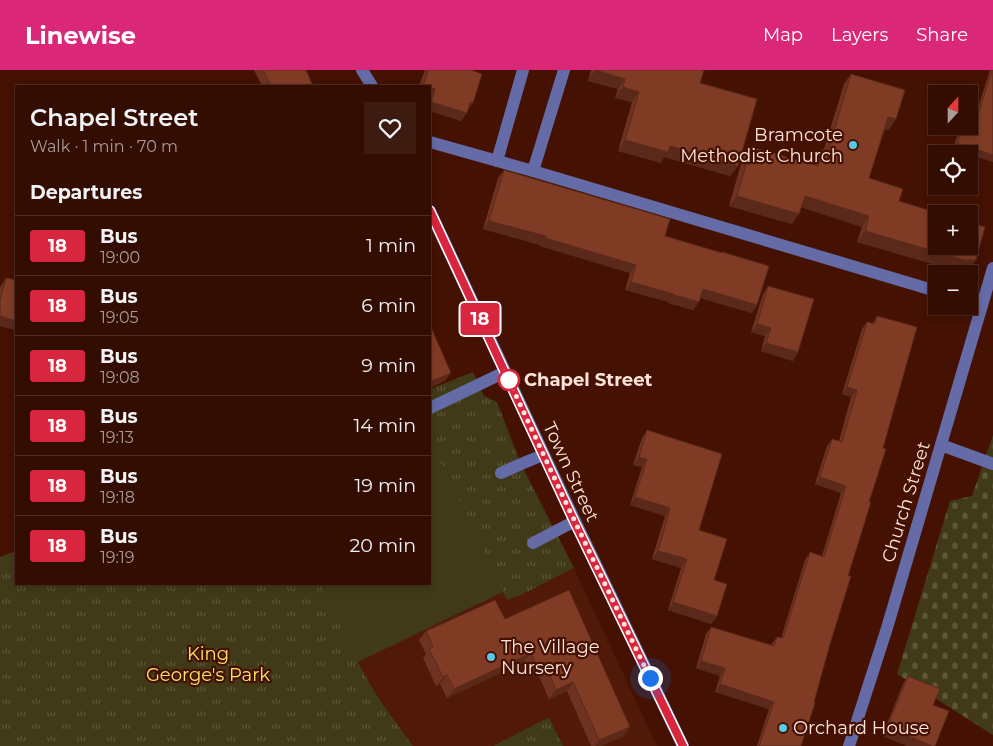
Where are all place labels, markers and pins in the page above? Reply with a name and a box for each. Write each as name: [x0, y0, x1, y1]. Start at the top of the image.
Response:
place label: Bramcote Methodist Church: [680, 124, 843, 167]
marker: Bramcote Methodist Church: [847, 139, 859, 151]
marker: Chapel Street: [498, 369, 520, 391]
place label: Chapel Street: [524, 369, 652, 391]
place label: The Village Nursery: [501, 636, 600, 679]
marker: The Village Nursery: [485, 651, 497, 663]
place label: Orchard House: [793, 717, 930, 739]
marker: Orchard House: [777, 722, 789, 734]

